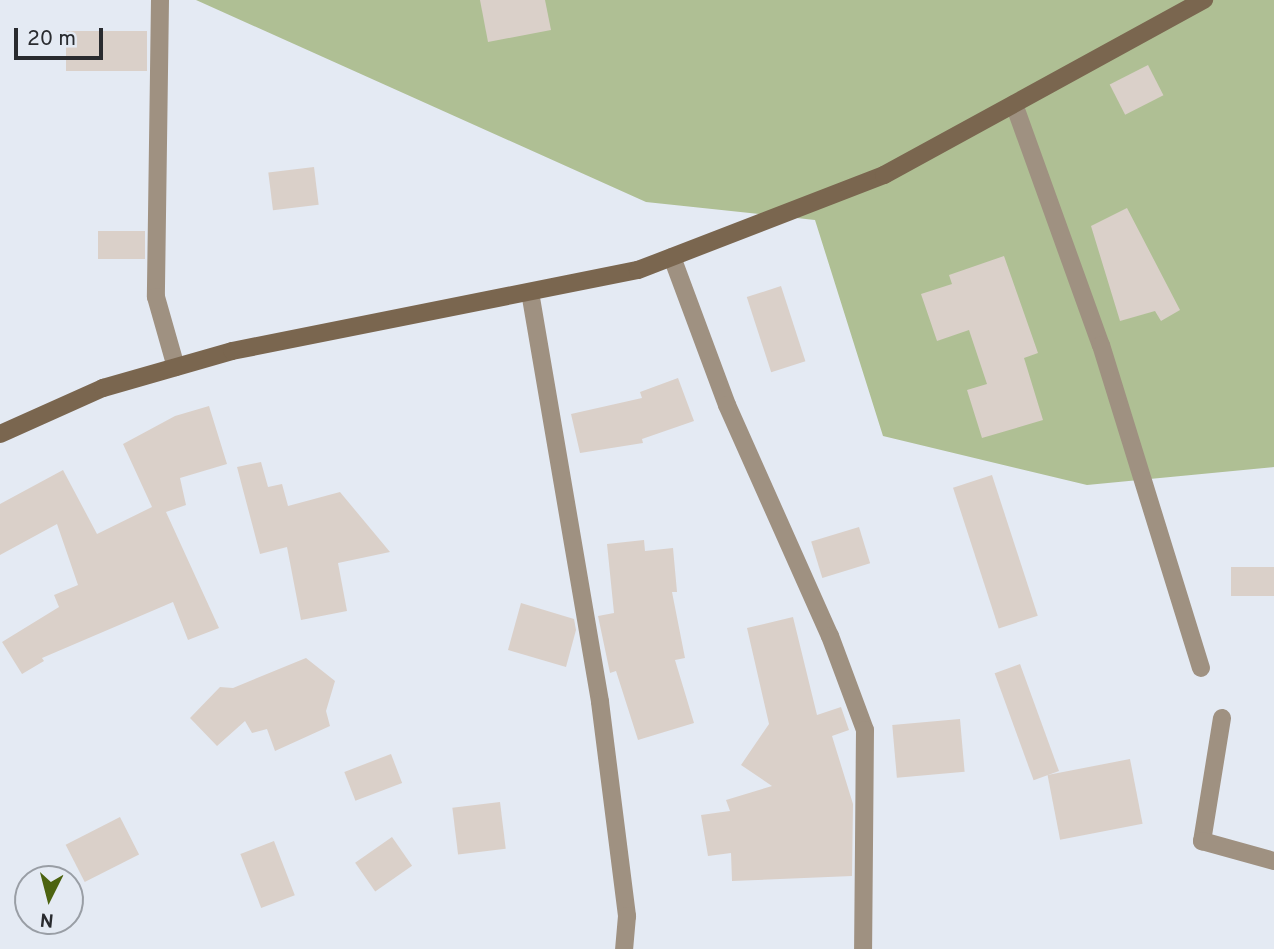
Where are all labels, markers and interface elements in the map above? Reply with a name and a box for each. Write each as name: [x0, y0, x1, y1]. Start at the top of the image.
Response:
scale bar: [18, 14, 107, 58]
text: 20 m: [27, 26, 76, 53]
north arrow: [14, 865, 84, 935]
text: N: [39, 906, 55, 932]

